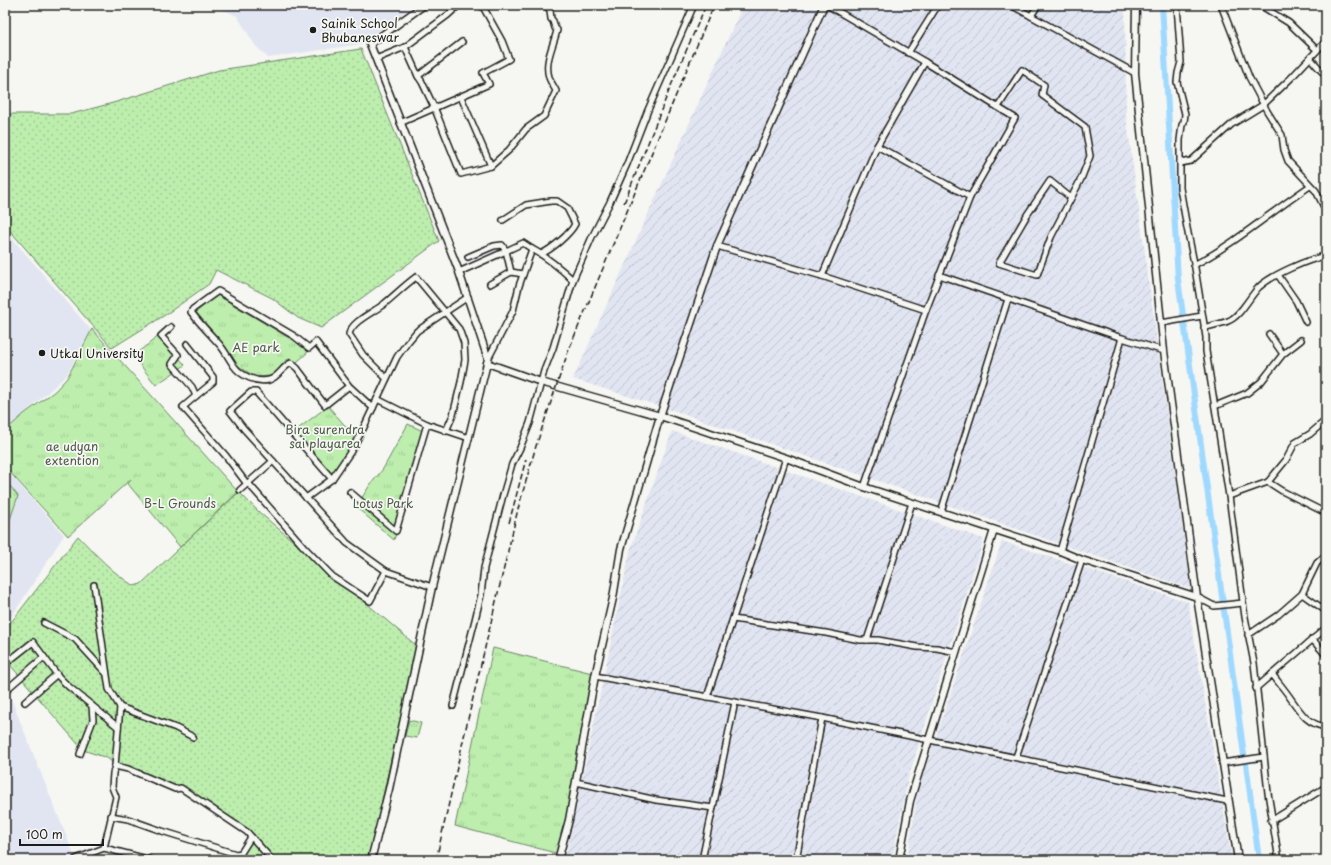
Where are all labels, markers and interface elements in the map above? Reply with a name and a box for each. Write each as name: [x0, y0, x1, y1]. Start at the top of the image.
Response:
place label: Sainik School Bhubaneswar: [321, 14, 400, 46]
marker: Sainik School Bhubaneswar: [308, 25, 318, 35]
park label: AE park: [232, 338, 280, 356]
place label: Utkal University: [50, 344, 144, 362]
marker: Utkal University: [37, 348, 47, 358]
park label: Bira surendra sai playarea: [285, 420, 365, 452]
park label: ae udyan extention: [45, 437, 99, 469]
park label: B-L Grounds: [144, 494, 217, 512]
park label: Lotus Park: [353, 494, 413, 512]
scale bar: [20, 821, 103, 847]
text: 100 m: [26, 825, 63, 843]

